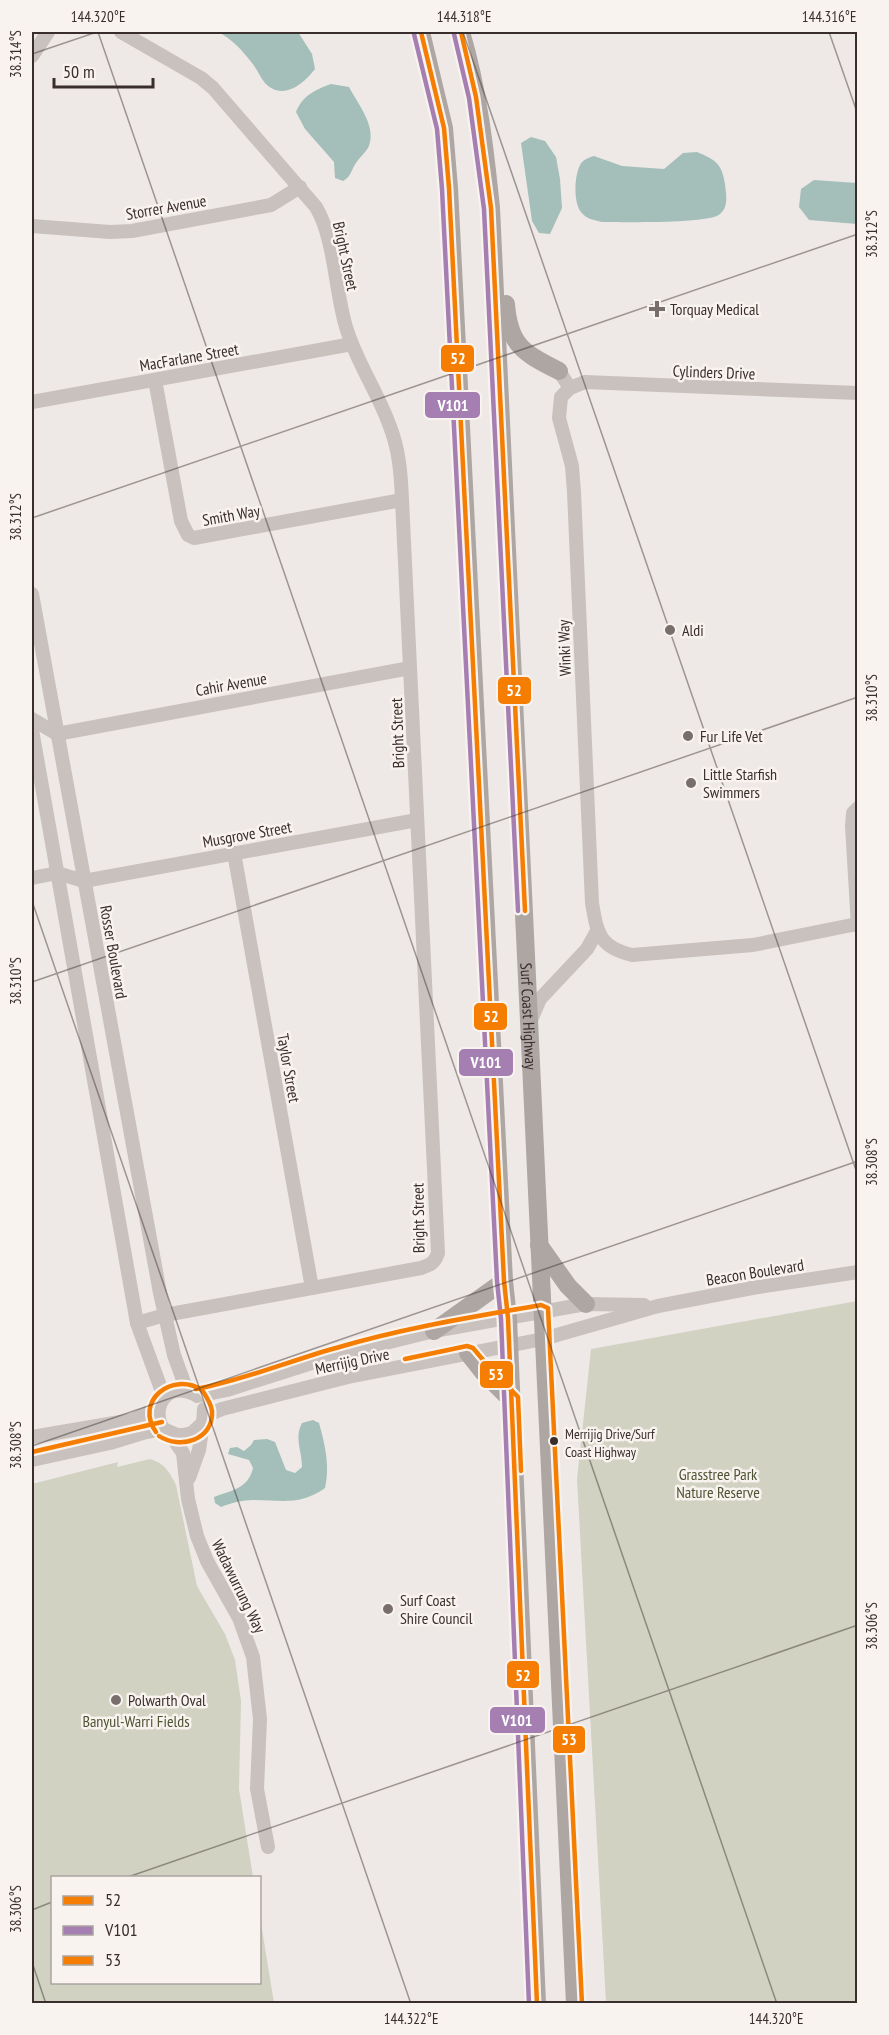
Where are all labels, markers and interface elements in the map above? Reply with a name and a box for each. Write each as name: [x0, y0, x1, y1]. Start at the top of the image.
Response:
text: 144.320°E: [71, 7, 125, 26]
text: 144.318°E: [437, 7, 491, 26]
text: 144.316°E: [802, 7, 856, 26]
text: 38.314°S: [6, 30, 25, 78]
scale bar: [54, 51, 153, 89]
text: 50 m: [63, 60, 95, 83]
street label: Storrer Avenue: [124, 190, 208, 224]
text: 38.312°S: [862, 210, 881, 258]
street label: Bright Street: [329, 220, 363, 293]
place label: Torquay Medical: [670, 299, 759, 319]
marker: Torquay Medical: [648, 300, 666, 318]
street label: MacFarlane Street: [138, 338, 241, 376]
line badge: 52: [440, 344, 475, 373]
text: 52: [450, 348, 466, 368]
street label: Cylinders Drive: [672, 361, 756, 383]
line badge: V101: [424, 391, 481, 419]
text: V101: [437, 395, 469, 415]
text: 38.312°S: [6, 493, 25, 541]
street label: Smith Way: [201, 500, 261, 530]
street label: Winki Way: [553, 619, 575, 677]
place label: Aldi: [682, 620, 704, 640]
marker: Aldi: [663, 623, 677, 637]
street label: Cahir Avenue: [194, 668, 268, 700]
text: 38.310°S: [862, 674, 881, 722]
line badge: 52: [497, 676, 532, 705]
text: 52: [506, 680, 522, 700]
street label: Bright Street: [386, 697, 408, 768]
place label: Fur Life Vet: [700, 726, 763, 746]
marker: Fur Life Vet: [681, 729, 695, 743]
place label: Little Starfish Swimmers: [703, 764, 777, 802]
marker: Little Starfish Swimmers: [684, 776, 698, 790]
street label: Musgrove Street: [201, 816, 294, 852]
street label: Rosser Boulevard: [96, 904, 132, 1000]
text: 38.310°S: [6, 957, 25, 1005]
street label: Surf Coast Highway: [516, 962, 541, 1070]
line badge: 52: [473, 1002, 508, 1031]
text: 52: [483, 1006, 499, 1026]
street label: Taylor Street: [273, 1032, 305, 1105]
line badge: V101: [458, 1048, 514, 1077]
text: V101: [470, 1052, 502, 1072]
text: 38.308°S: [862, 1138, 881, 1186]
street label: Bright Street: [407, 1182, 429, 1253]
street label: Beacon Boulevard: [705, 1254, 805, 1290]
street label: Merrijig Drive: [313, 1343, 391, 1379]
line badge: 53: [479, 1360, 514, 1389]
text: 53: [488, 1364, 504, 1384]
text: 38.308°S: [6, 1421, 25, 1469]
place label: Merrijig Drive/Surf Coast Highway: [565, 1425, 655, 1461]
marker: Merrijig Drive/Surf Coast Highway: [548, 1435, 560, 1447]
park label: Grasstree Park Nature Reserve: [676, 1464, 760, 1502]
street label: Wadawurrung Way: [208, 1536, 270, 1636]
place label: Surf Coast Shire Council: [400, 1590, 473, 1628]
marker: Surf Coast Shire Council: [381, 1602, 395, 1616]
text: 38.306°S: [862, 1602, 881, 1650]
line badge: 52: [506, 1660, 540, 1689]
text: 52: [515, 1665, 531, 1685]
place label: Polwarth Oval: [128, 1690, 206, 1710]
marker: Polwarth Oval: [109, 1693, 123, 1707]
line badge: V101: [489, 1706, 546, 1734]
text: V101: [501, 1710, 533, 1730]
park label: Banyul-Warri Fields: [82, 1711, 190, 1731]
line badge: 53: [552, 1725, 586, 1754]
text: 53: [561, 1729, 577, 1749]
legend: [51, 1876, 261, 1984]
text: 38.306°S: [6, 1885, 25, 1933]
text: 52: [105, 1888, 121, 1911]
text: V101: [104, 1918, 138, 1941]
text: 53: [105, 1948, 121, 1971]
text: 144.322°E: [384, 2009, 438, 2028]
text: 144.320°E: [749, 2009, 803, 2028]

